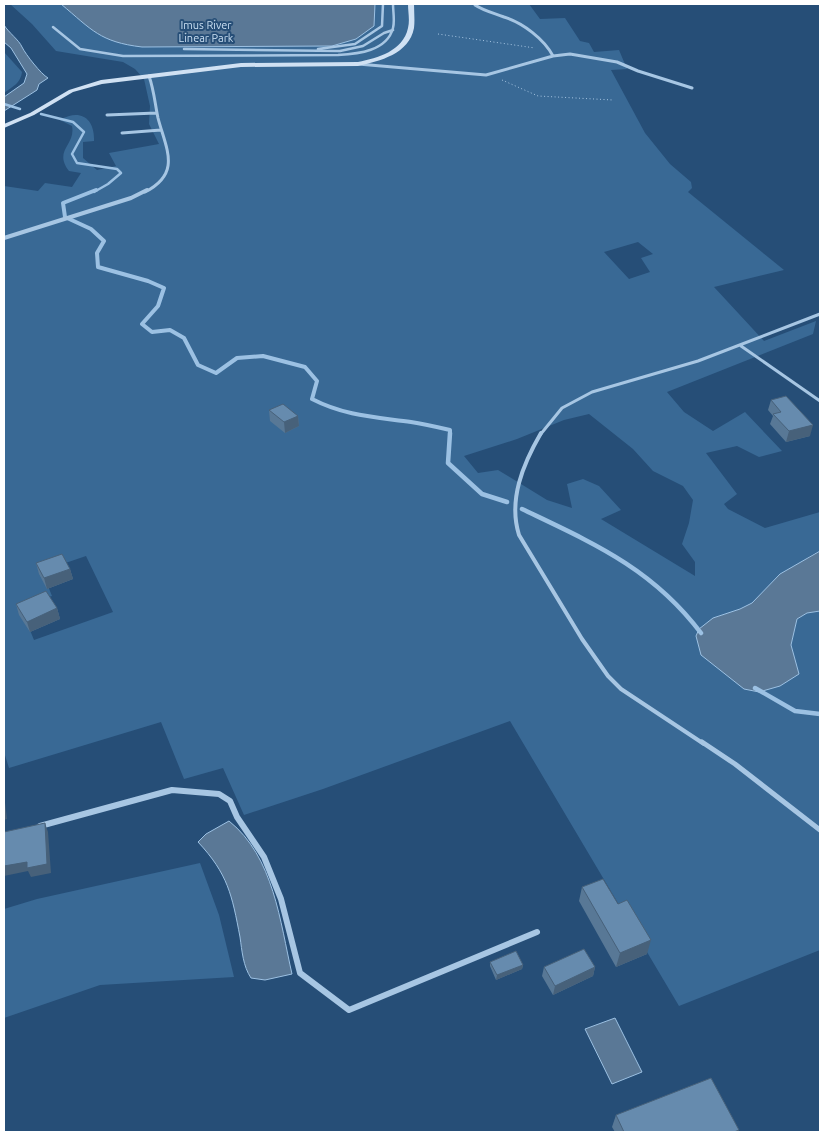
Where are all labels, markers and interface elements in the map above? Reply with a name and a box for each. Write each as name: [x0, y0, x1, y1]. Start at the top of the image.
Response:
park label: Imus River Linear Park: [179, 19, 234, 44]

